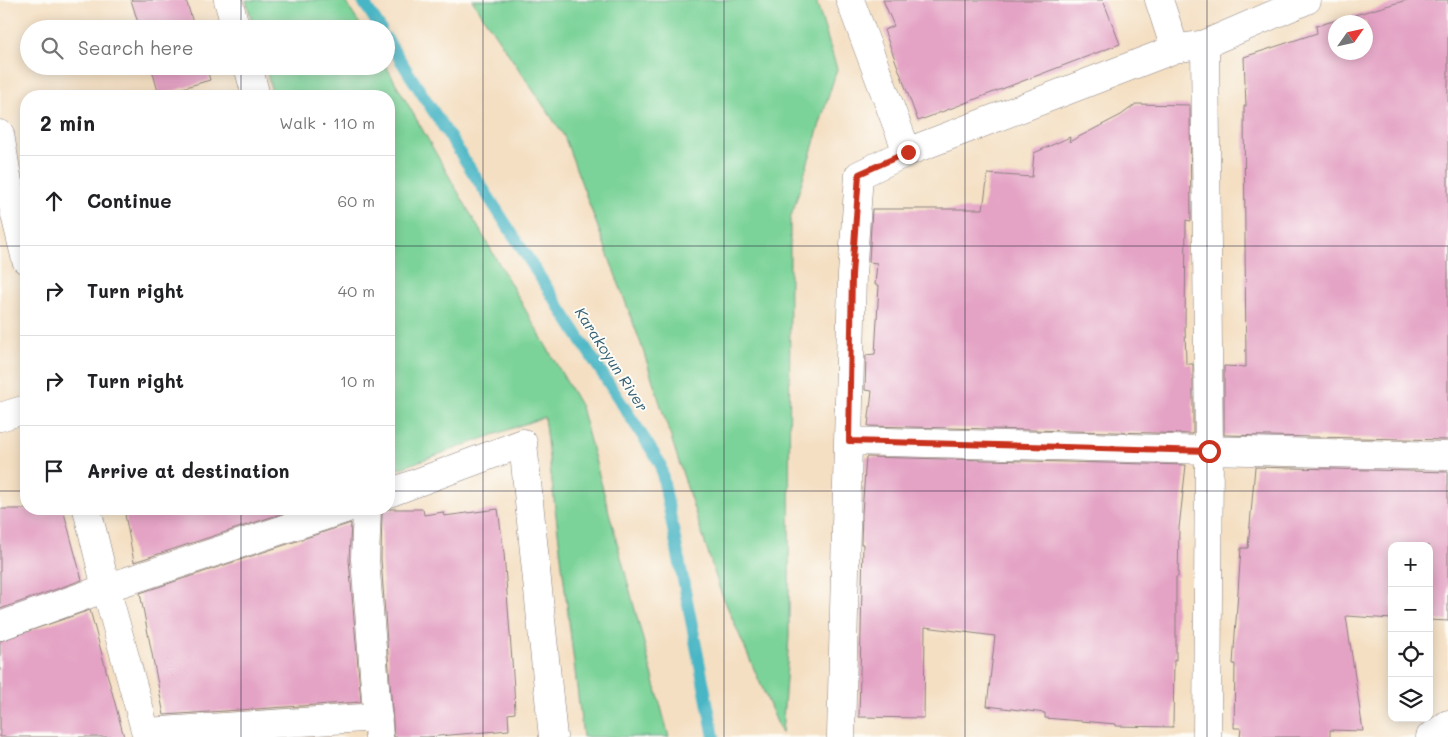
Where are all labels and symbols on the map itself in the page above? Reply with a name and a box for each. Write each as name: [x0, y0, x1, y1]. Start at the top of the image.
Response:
north arrow: [1328, 15, 1373, 60]
route end: [897, 141, 920, 164]
water label: Karakoyun River: [571, 303, 653, 415]
route start: [1198, 440, 1221, 463]

